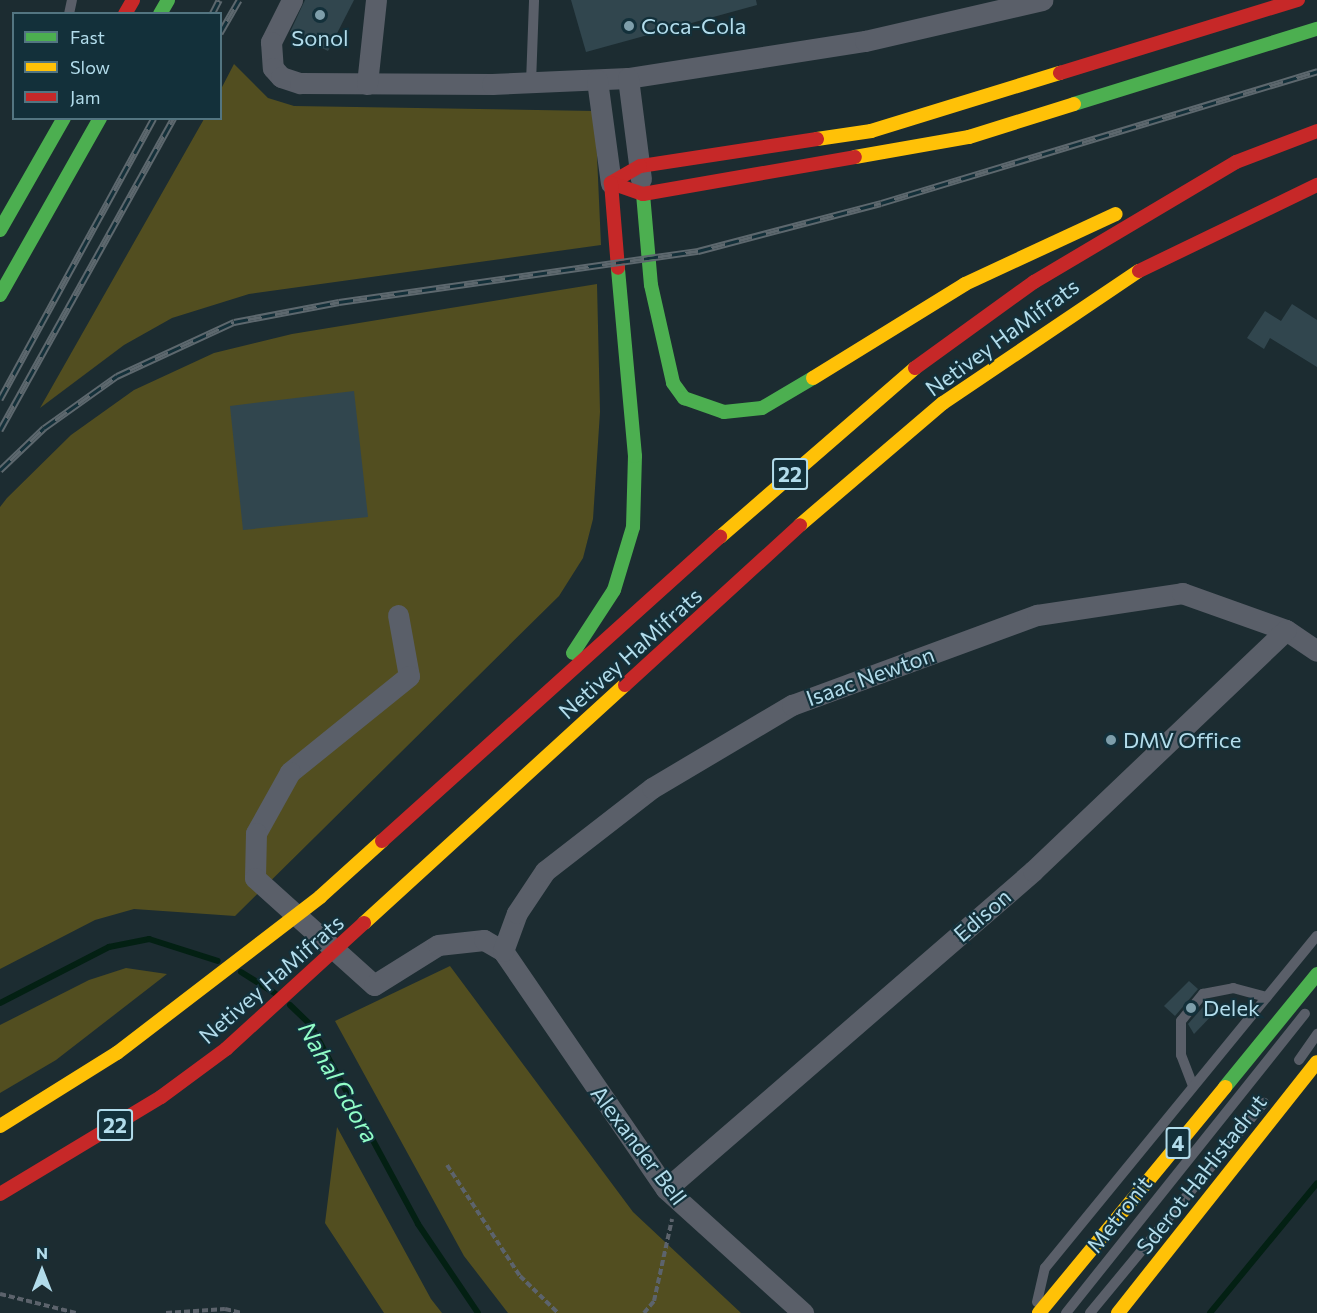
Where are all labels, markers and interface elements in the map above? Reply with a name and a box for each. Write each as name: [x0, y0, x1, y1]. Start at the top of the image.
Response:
marker: Sonol: [313, 8, 327, 22]
legend: [12, 12, 222, 120]
place label: Coca-Cola: [641, 13, 746, 39]
marker: Coca-Cola: [622, 19, 636, 33]
place label: Sonol: [291, 25, 349, 51]
text: Fast: [70, 26, 105, 48]
text: Slow: [70, 56, 110, 78]
text: Jam: [70, 86, 100, 108]
street label: Netivey HaMifrats: [920, 273, 1084, 401]
road number: 22: [772, 456, 808, 492]
street label: Netivey HaMifrats: [553, 582, 707, 724]
street label: Isaac Newton: [802, 641, 938, 711]
place label: DMV Office: [1123, 727, 1241, 753]
marker: DMV Office: [1104, 733, 1118, 747]
street label: Edison: [948, 883, 1016, 947]
street label: Netivey HaMifrats: [193, 909, 349, 1049]
place label: Delek: [1203, 995, 1260, 1021]
marker: Delek: [1184, 1001, 1198, 1015]
water label: Nahal Gdora: [293, 1016, 385, 1148]
street label: Alexander Bell: [586, 1080, 692, 1210]
street label: Sderot HaHistadrut: [1130, 1089, 1272, 1259]
road number: 22: [97, 1107, 133, 1143]
road number: 4: [1164, 1125, 1192, 1161]
street label: Metronit: [1081, 1170, 1157, 1258]
north arrow: [12, 1241, 72, 1301]
text: N: [36, 1243, 48, 1262]

